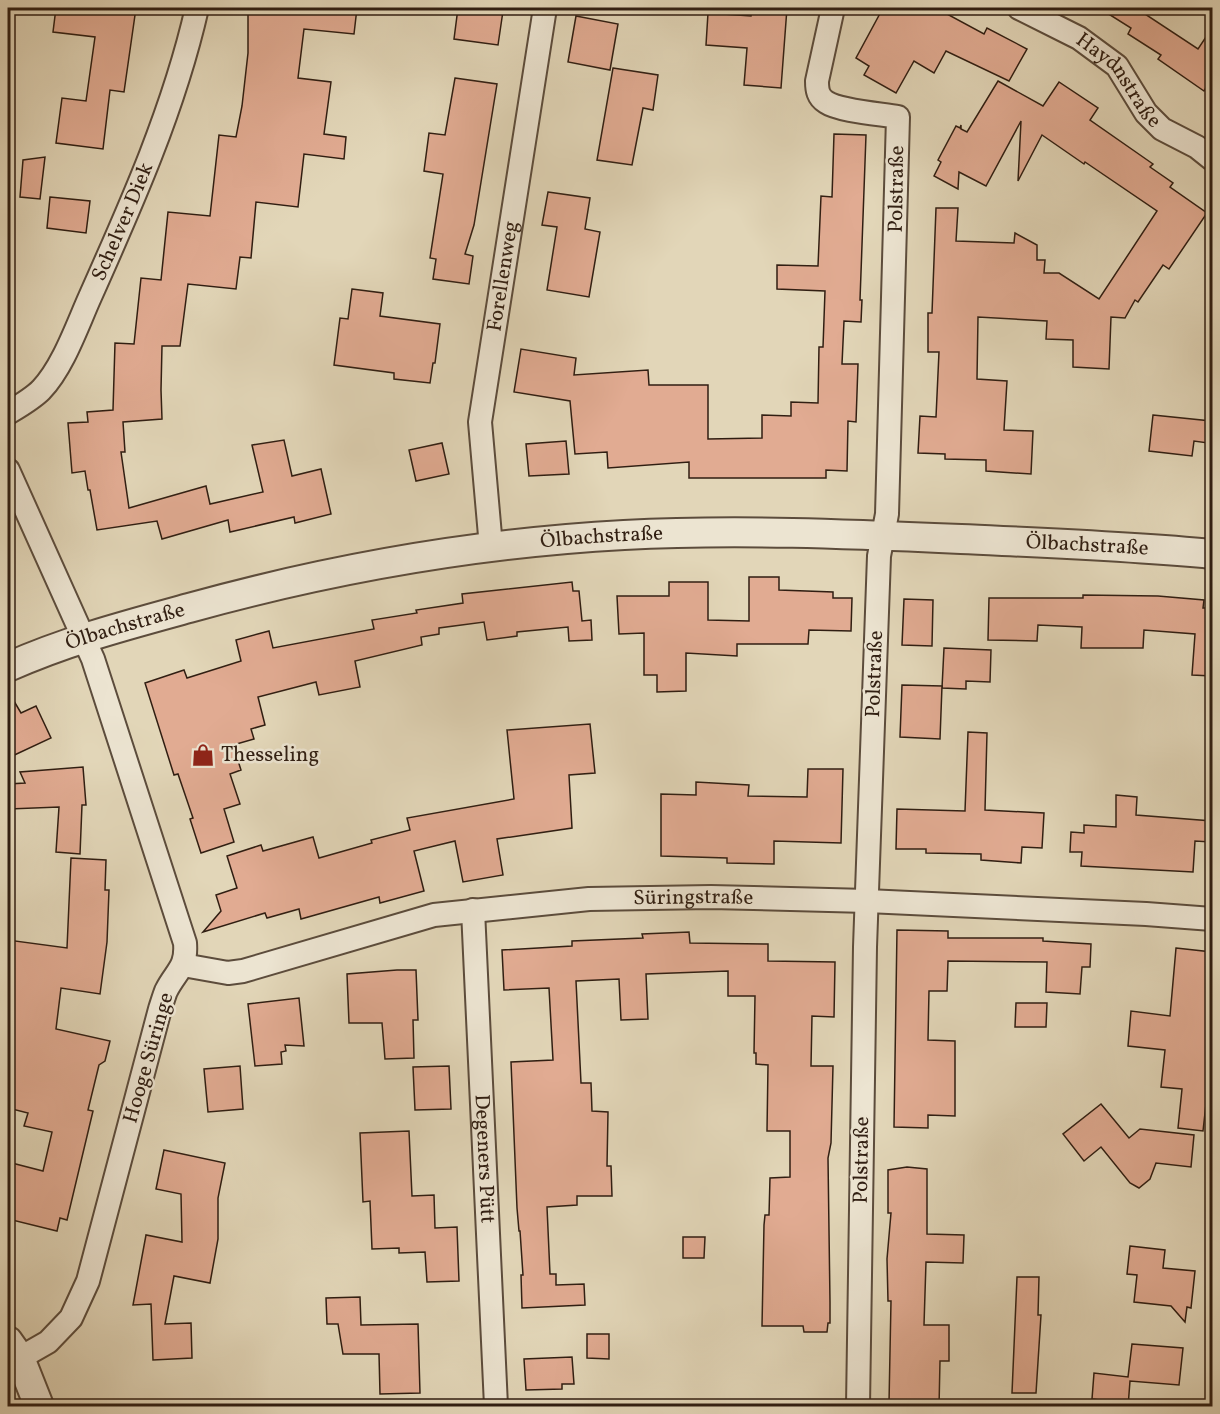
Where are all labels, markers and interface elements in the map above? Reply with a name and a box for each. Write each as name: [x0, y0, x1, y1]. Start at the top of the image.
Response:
street label: Haydnstraße: [1070, 26, 1168, 135]
street label: Polstraße: [882, 145, 912, 233]
street label: Schelver Diek: [84, 158, 161, 286]
street label: Forellenweg: [480, 219, 526, 334]
street label: Ölbachstraße: [539, 519, 664, 556]
street label: Ölbachstraße: [1025, 528, 1150, 563]
street label: Ölbachstraße: [61, 595, 188, 658]
street label: Polstraße: [859, 630, 891, 718]
place label: Thesseling: [221, 741, 319, 770]
shop icon: Thesseling: [190, 742, 216, 768]
street label: Süringstraße: [633, 882, 754, 913]
street label: Hooge Süringe: [116, 989, 182, 1127]
street label: Degeners Pütt: [467, 1094, 502, 1224]
street label: Polstraße: [847, 1116, 877, 1204]

